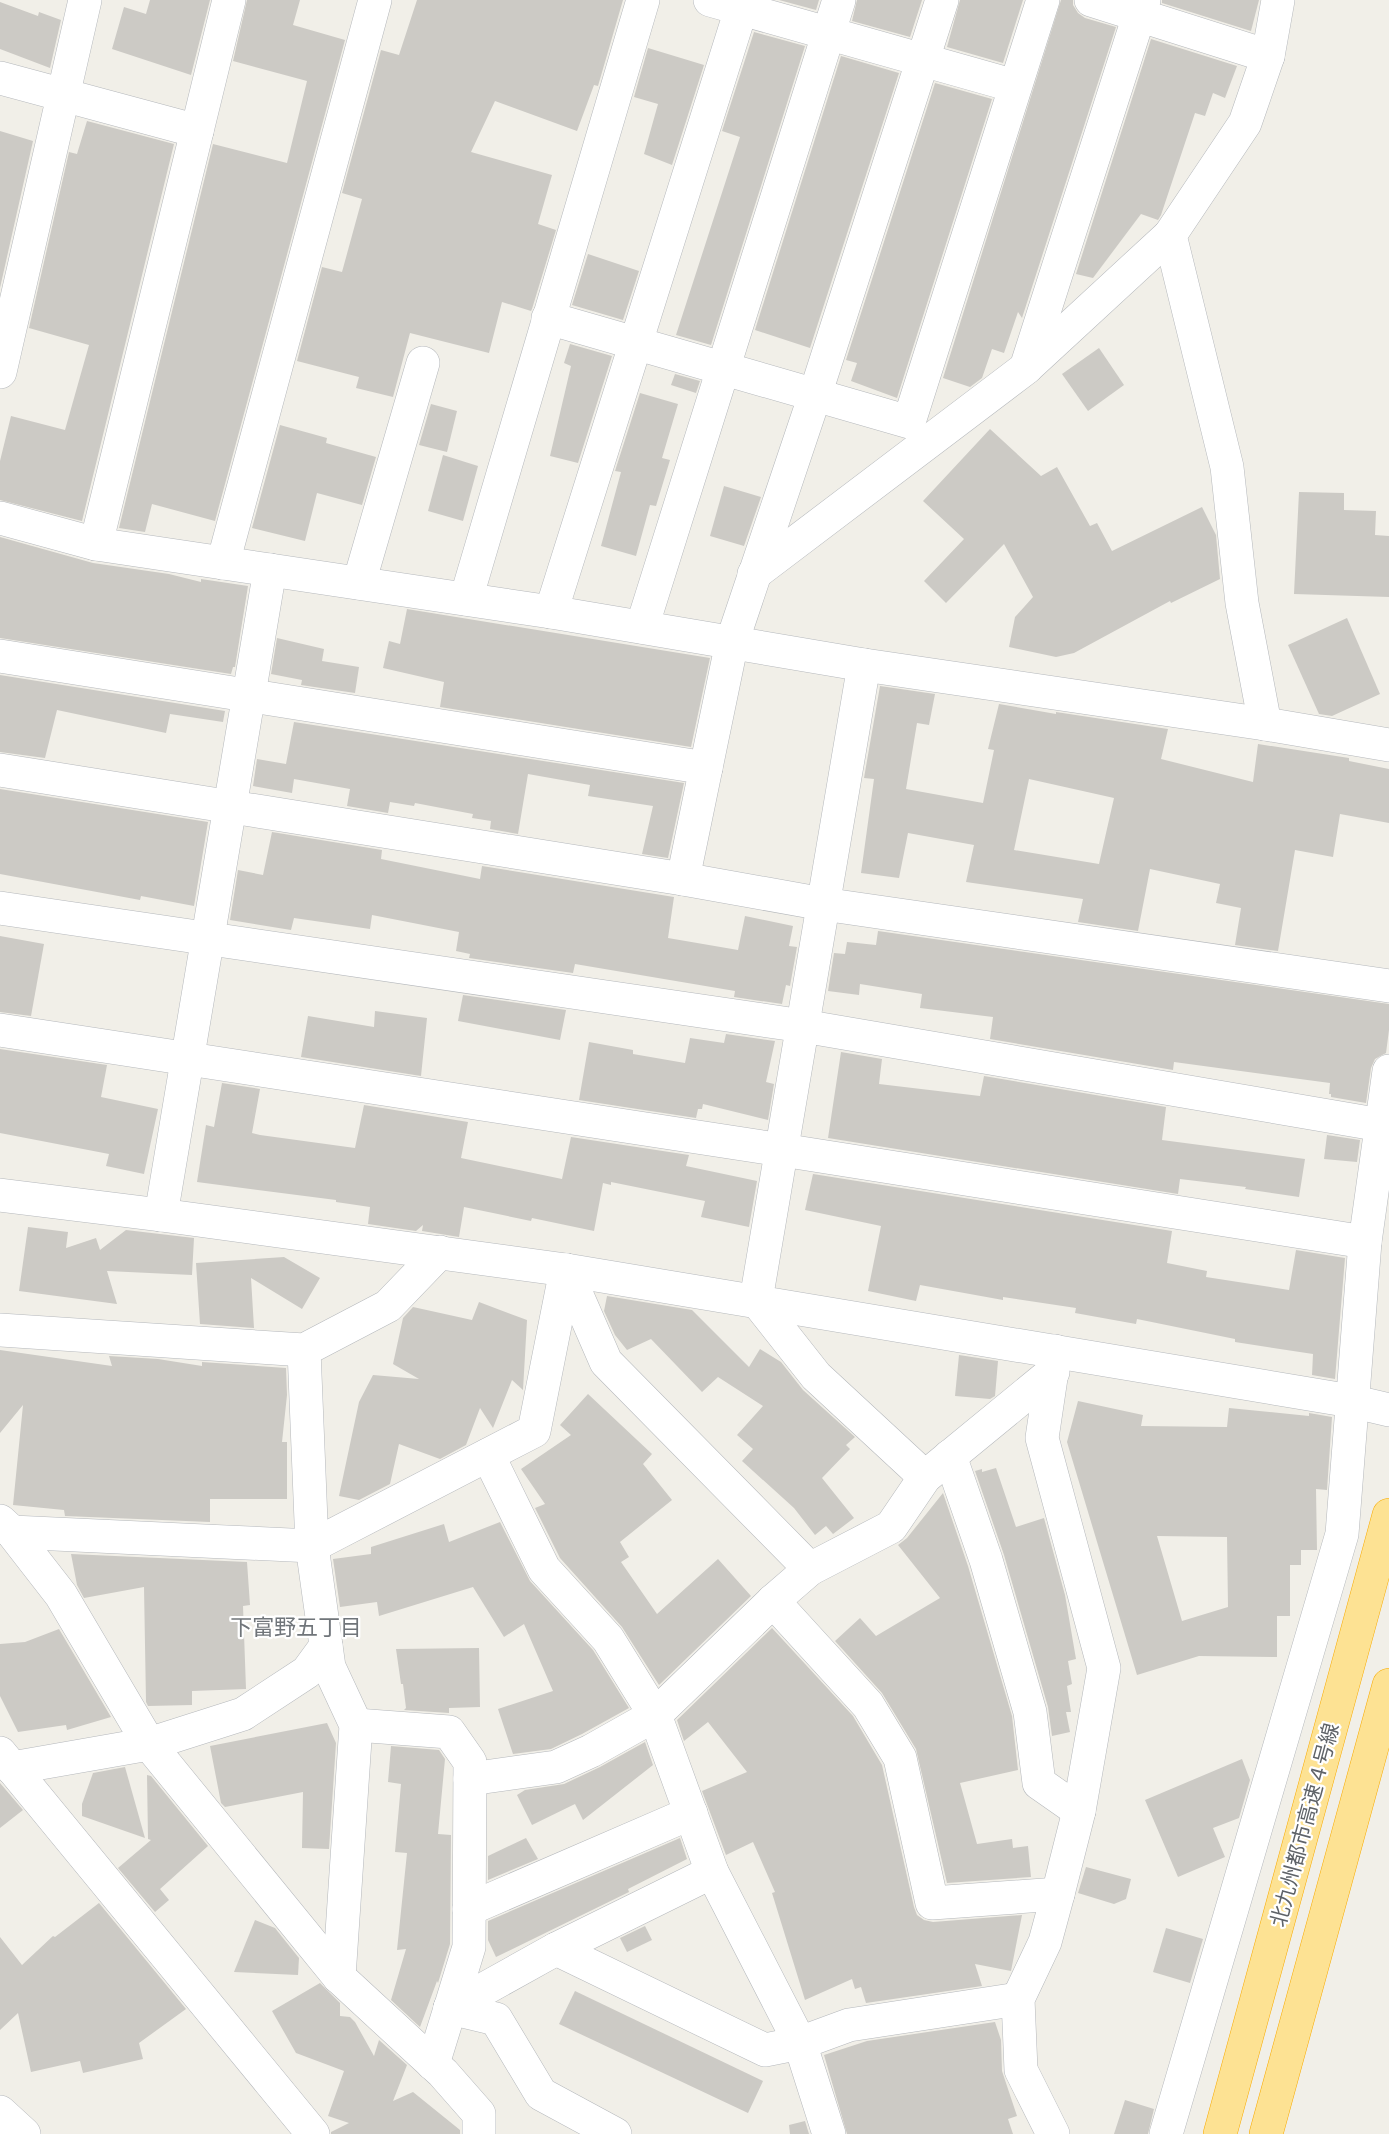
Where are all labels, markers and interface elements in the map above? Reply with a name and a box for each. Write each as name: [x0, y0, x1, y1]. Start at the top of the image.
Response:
district label: 下富野五丁目: [230, 1614, 362, 1641]
street label: 北九州都市高速４号線: [1265, 1720, 1344, 1930]

